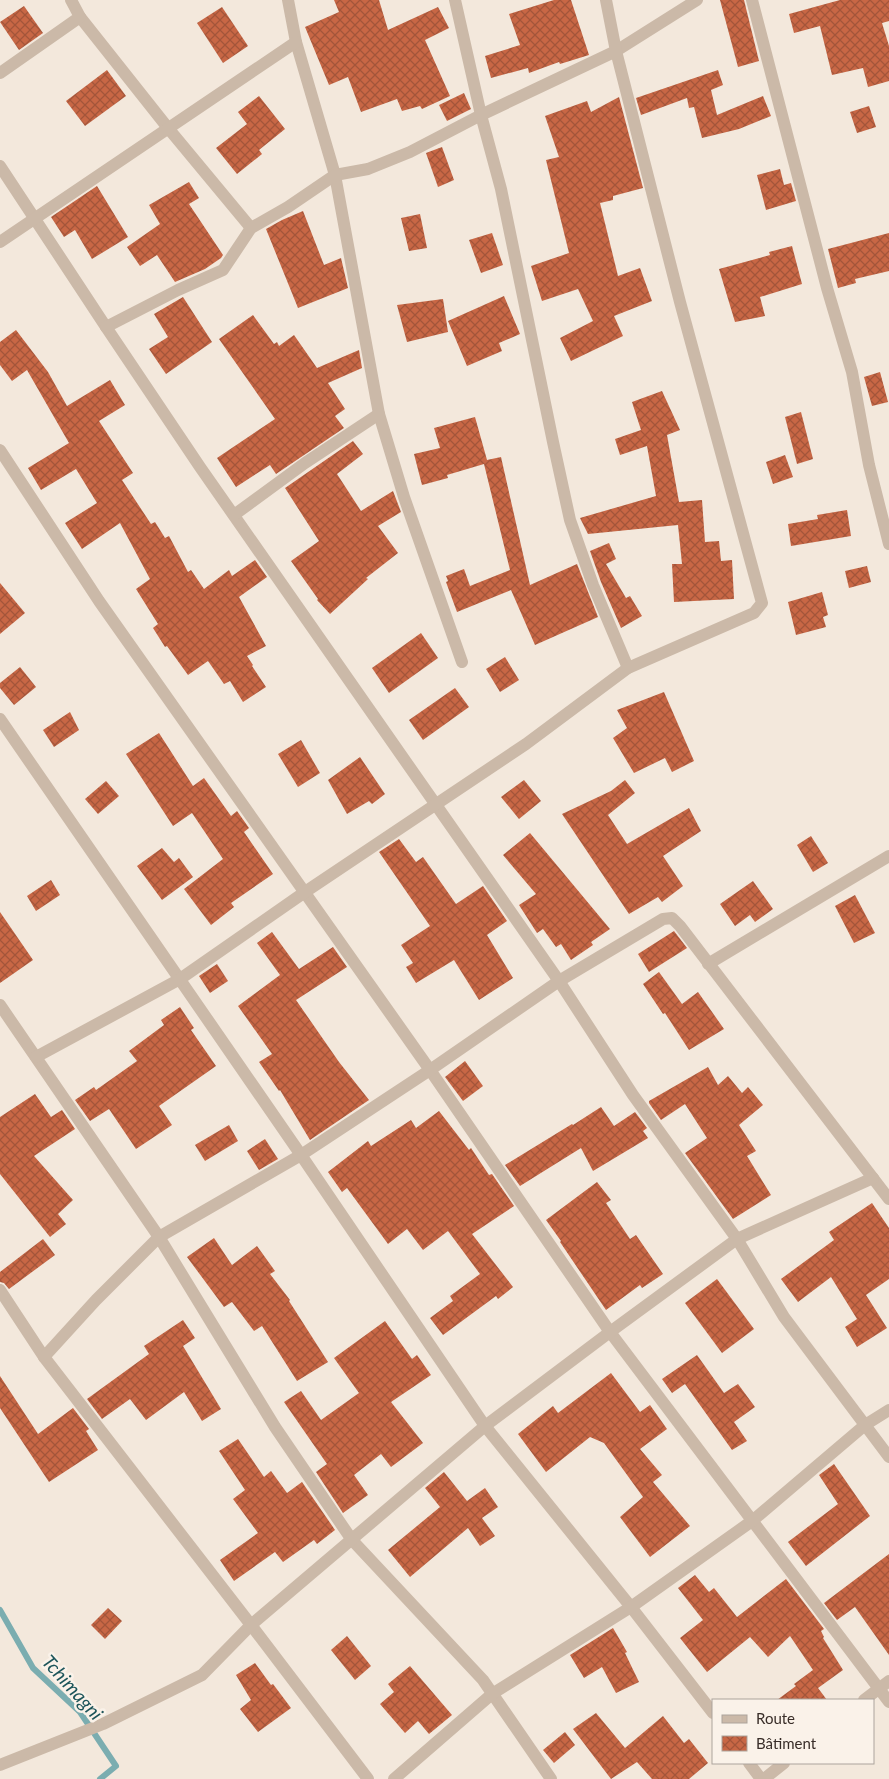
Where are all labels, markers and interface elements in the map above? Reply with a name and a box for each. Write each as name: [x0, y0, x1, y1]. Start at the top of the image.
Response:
water label: Tchimagni: [38, 1650, 109, 1725]
legend: [712, 1699, 874, 1764]
text: Route: [756, 1709, 795, 1727]
text: Bâtiment: [756, 1734, 817, 1752]

